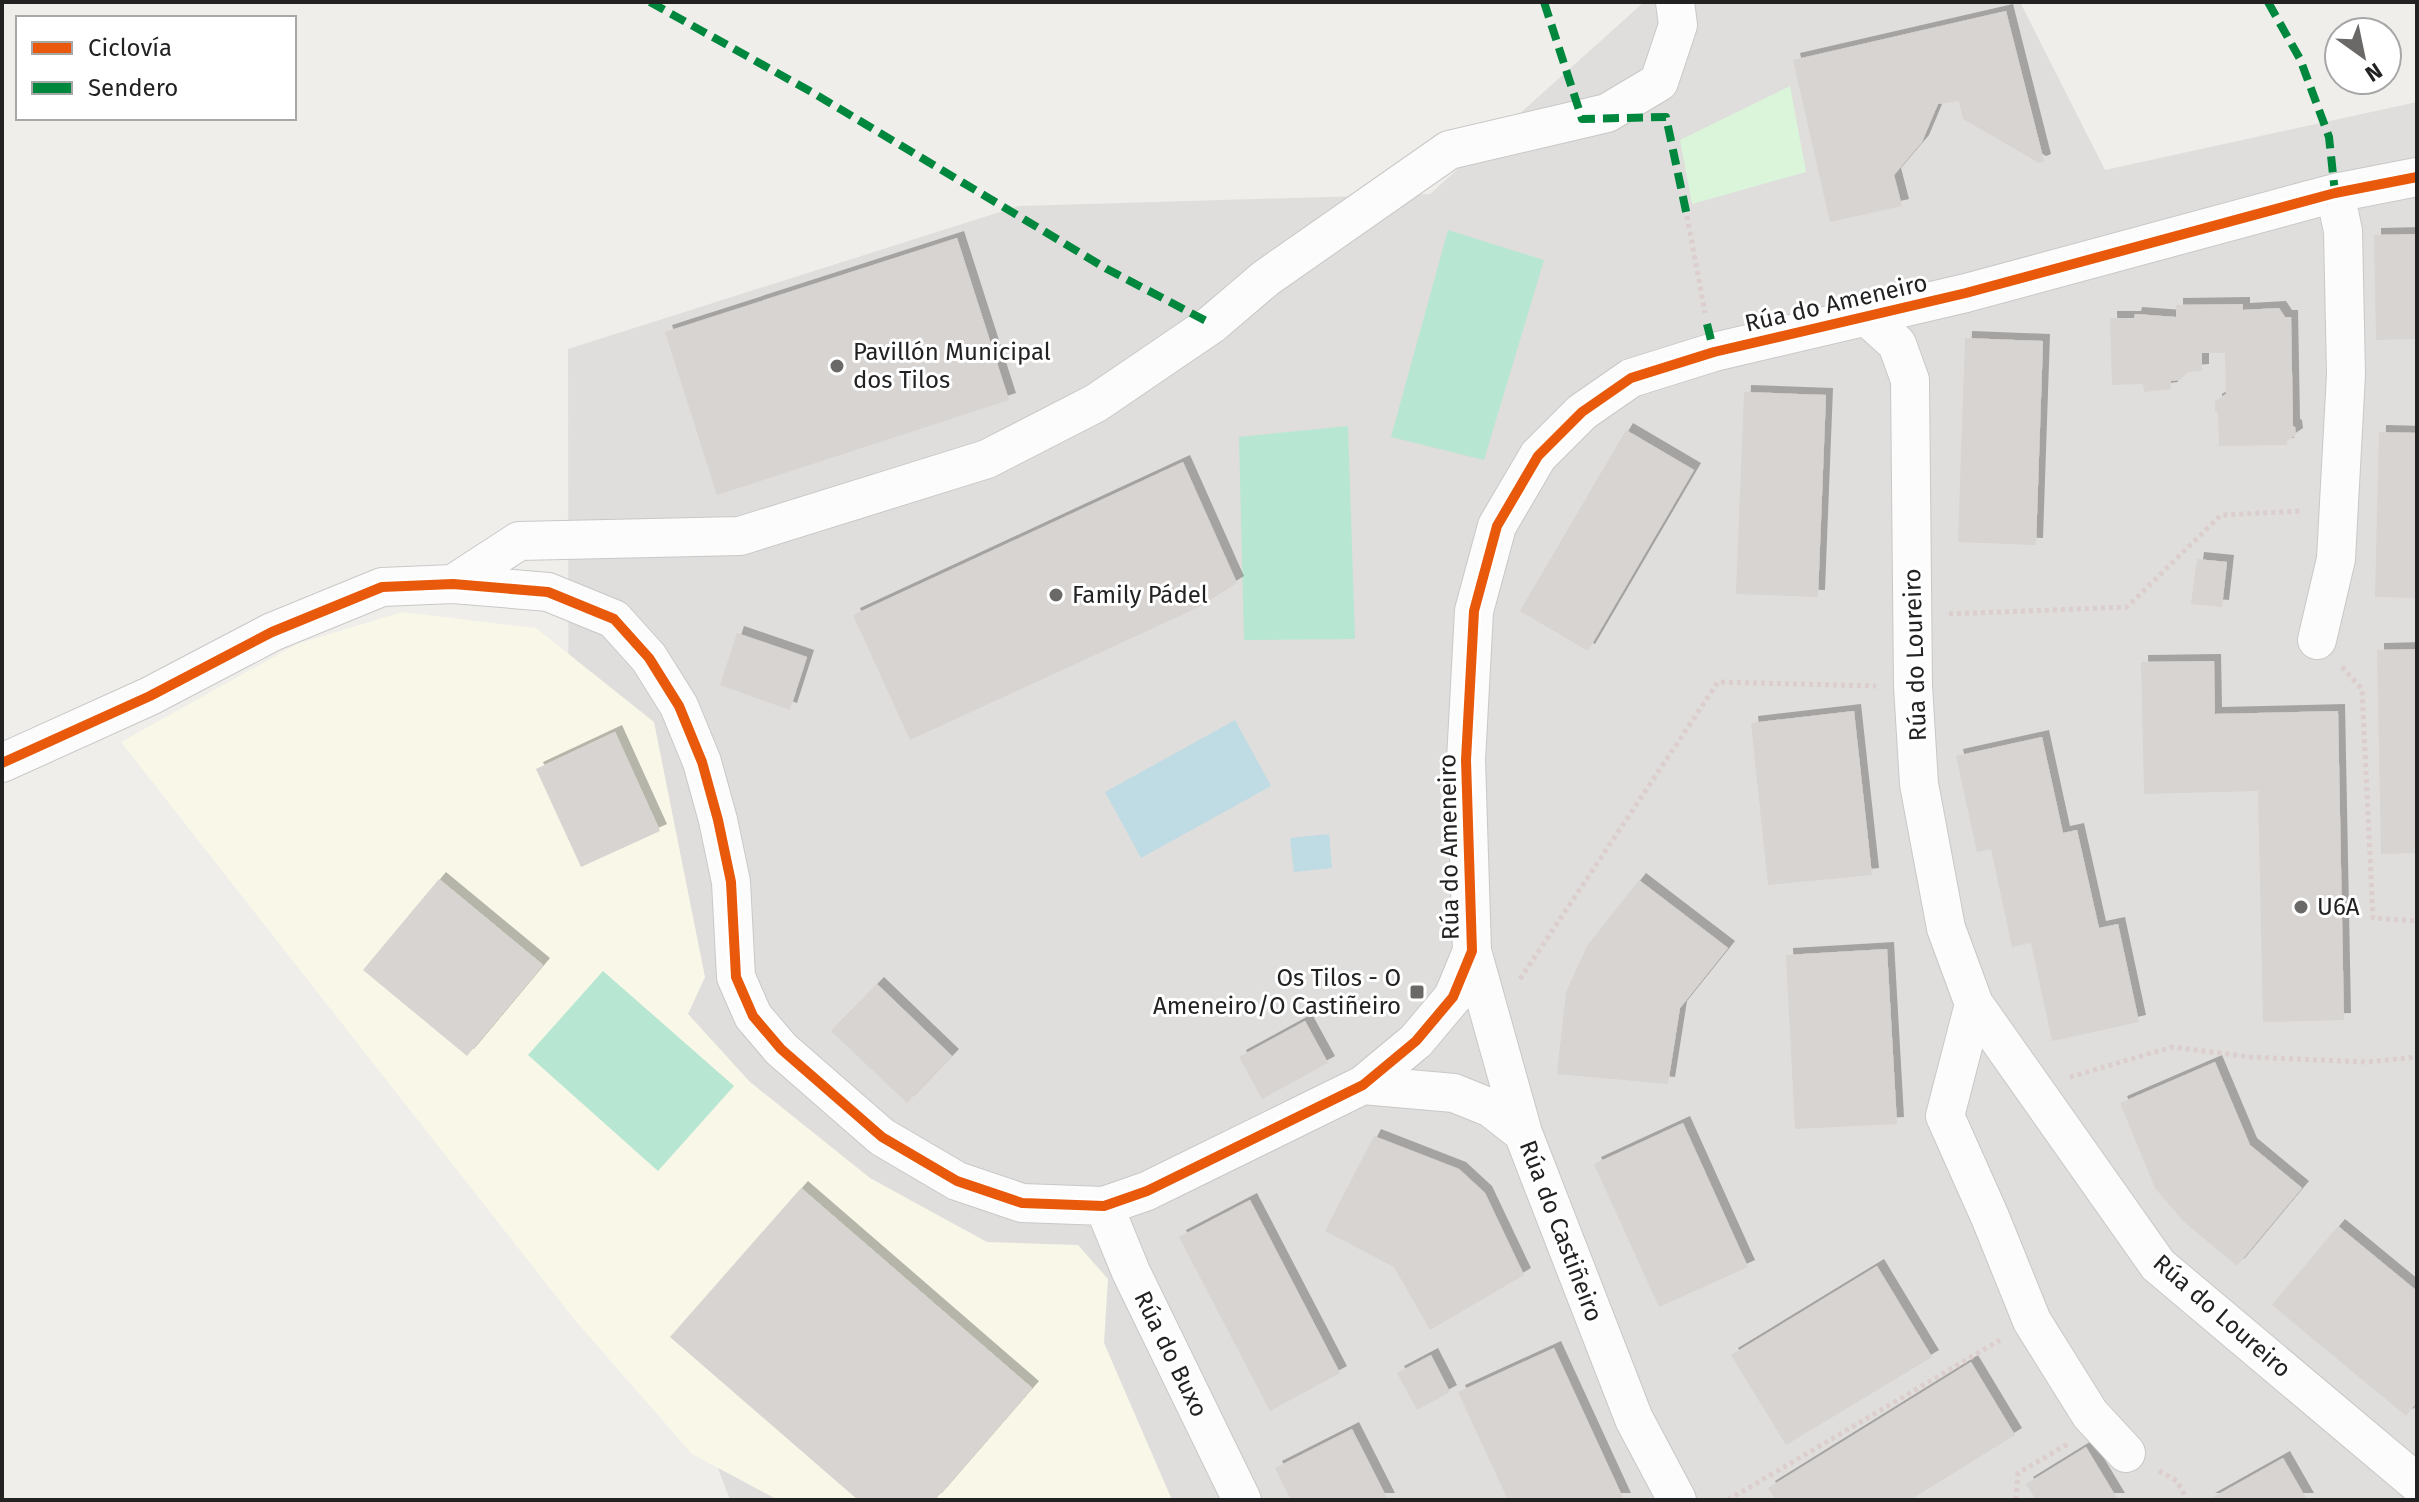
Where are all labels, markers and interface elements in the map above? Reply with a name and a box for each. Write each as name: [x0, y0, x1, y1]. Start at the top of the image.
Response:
legend: [16, 16, 296, 120]
north arrow: [2323, 16, 2403, 96]
text: Ciclovía: [88, 34, 172, 62]
text: N: [2360, 57, 2387, 88]
text: Sendero: [88, 74, 178, 102]
street label: Rúa do Ameneiro: [1742, 268, 1930, 338]
place label: Pavillón Municipal dos Tilos: [853, 338, 1051, 394]
marker: Pavillón Municipal dos Tilos: [828, 357, 846, 375]
street label: Rúa do Loureiro: [1898, 568, 1932, 742]
place label: Family Pádel: [1072, 581, 1208, 609]
marker: Family Pádel: [1047, 586, 1065, 604]
street label: Rúa do Ameneiro: [1433, 754, 1465, 940]
place label: U6A: [2317, 893, 2360, 921]
marker: U6A: [2292, 898, 2310, 916]
place label: Os Tilos - O Ameneiro/O Castiñeiro: [1153, 964, 1401, 1020]
marker: Os Tilos - O Ameneiro/O Castiñeiro: [1408, 983, 1426, 1001]
street label: Rúa do Castiñeiro: [1514, 1136, 1608, 1326]
street label: Rúa do Loureiro: [2148, 1249, 2296, 1383]
street label: Rúa do Buxo: [1128, 1286, 1214, 1422]

